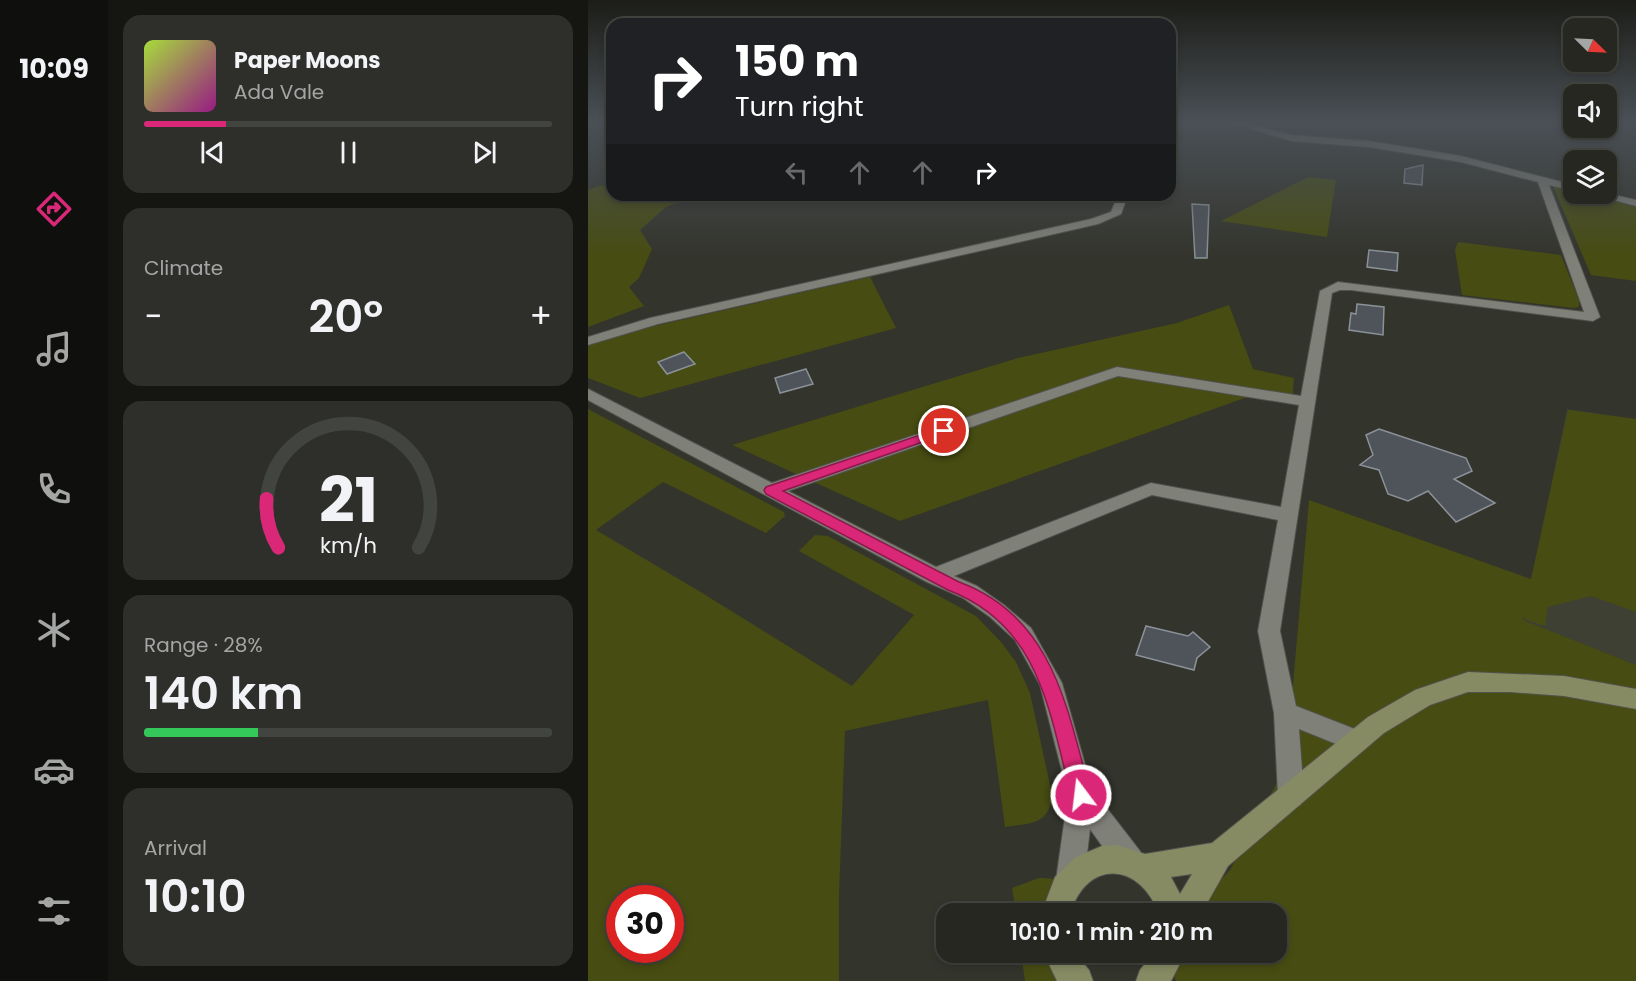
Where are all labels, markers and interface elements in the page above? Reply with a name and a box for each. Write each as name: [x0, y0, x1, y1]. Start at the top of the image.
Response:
north arrow: [1563, 18, 1617, 72]
map controls: [1563, 18, 1617, 204]
text: 150 m: [735, 32, 859, 91]
icon: right: [636, 42, 714, 120]
text: Paper Moons: [234, 45, 381, 76]
text: 10:09: [19, 50, 89, 87]
text: Ada Vale: [234, 78, 324, 106]
button: sound: [1563, 84, 1617, 138]
text: Turn right: [735, 88, 864, 125]
icon: previous: [196, 136, 229, 169]
icon: pause: [332, 136, 365, 169]
icon: next: [468, 136, 501, 169]
button: layers: [1563, 150, 1617, 204]
icon: left: [780, 156, 813, 189]
icon: ahead: [843, 156, 876, 189]
icon: ahead: [906, 156, 939, 189]
icon: right: [969, 156, 1002, 189]
icon: directions: [33, 188, 75, 230]
text: Climate: [144, 254, 223, 282]
text: 20°: [308, 285, 383, 348]
text: −: [144, 293, 162, 340]
text: +: [529, 293, 552, 340]
icon: music: [33, 328, 75, 370]
pin: [918, 405, 969, 456]
icon: arrive: [927, 414, 960, 447]
text: 21: [318, 456, 378, 544]
icon: phone: [33, 468, 75, 510]
text: km/h: [319, 530, 377, 561]
icon: climate: [33, 609, 75, 651]
text: Range · 28%: [144, 631, 263, 659]
text: 140 km: [144, 662, 303, 725]
icon: car: [33, 749, 75, 791]
position arrow: [1049, 763, 1113, 827]
text: Arrival: [144, 834, 207, 862]
text: 10:10: [144, 865, 247, 928]
speed limit sign: 30: [606, 885, 684, 963]
icon: filters: [33, 890, 75, 932]
text: 10:10 · 1 min · 210 m: [1010, 917, 1213, 948]

